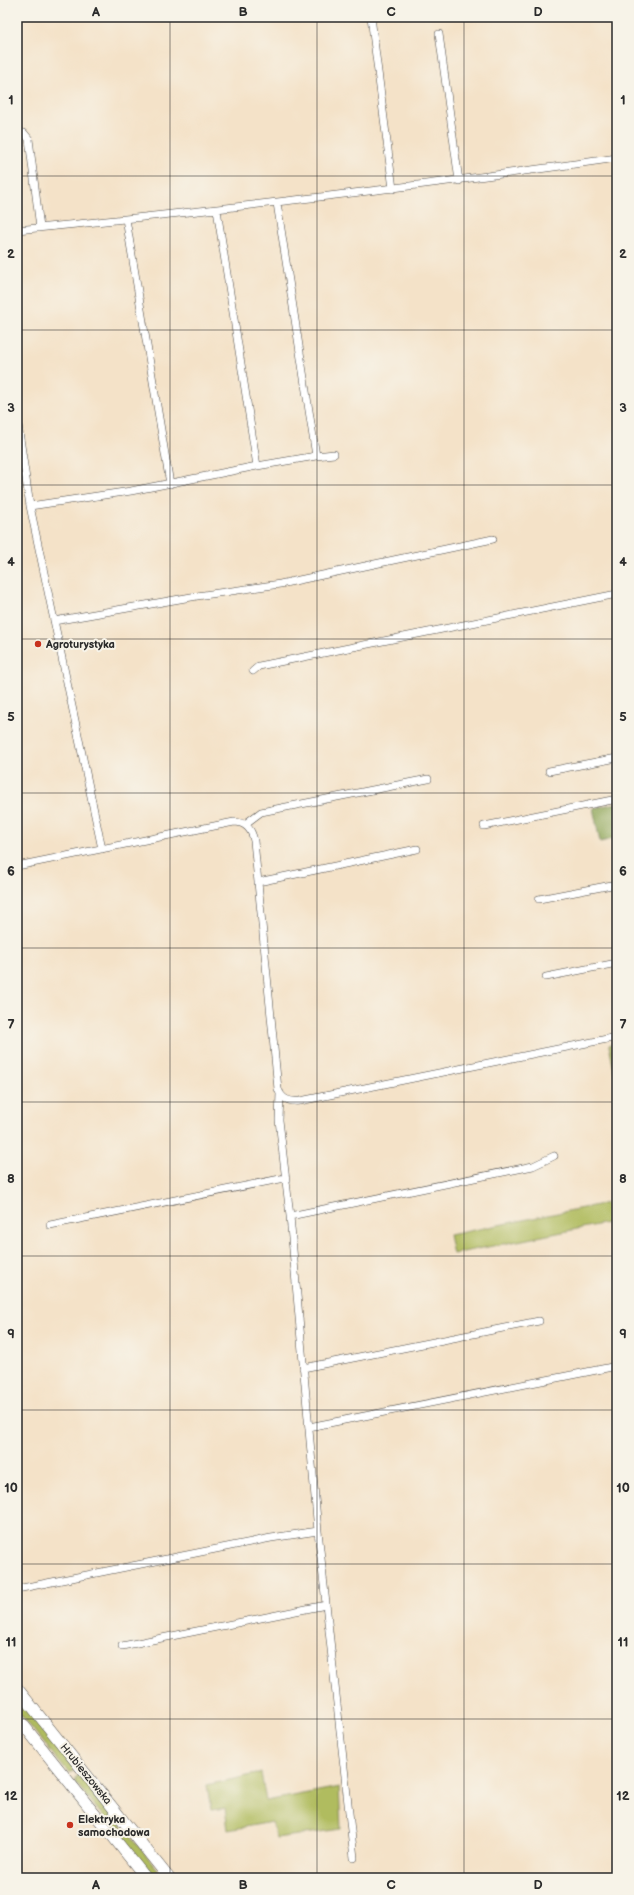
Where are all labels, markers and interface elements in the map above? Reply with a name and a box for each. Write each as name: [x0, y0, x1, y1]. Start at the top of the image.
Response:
text: A: [91, 4, 100, 20]
text: B: [238, 4, 248, 20]
text: C: [386, 4, 396, 20]
text: D: [533, 4, 543, 20]
text: 1: [8, 92, 14, 108]
text: 1: [620, 92, 626, 108]
text: 2: [7, 246, 15, 262]
text: 2: [619, 246, 627, 262]
text: 3: [7, 400, 15, 416]
text: 3: [619, 400, 627, 416]
text: 4: [7, 554, 15, 570]
text: 4: [619, 554, 627, 570]
place label: Agroturystyka: [45, 638, 115, 651]
marker: Agroturystyka: [33, 639, 43, 649]
text: 5: [7, 709, 15, 725]
text: 5: [619, 709, 627, 725]
text: 6: [7, 863, 15, 879]
text: 6: [619, 863, 627, 879]
text: 7: [7, 1017, 15, 1033]
text: 7: [619, 1017, 627, 1033]
text: 8: [7, 1171, 15, 1187]
text: 8: [619, 1171, 627, 1187]
text: 9: [7, 1326, 15, 1342]
text: 9: [619, 1326, 627, 1342]
text: 10: [4, 1480, 18, 1496]
text: 10: [616, 1480, 630, 1496]
text: 11: [6, 1634, 16, 1650]
text: 11: [618, 1634, 628, 1650]
street label: Hrubieszowska: [58, 1741, 114, 1807]
text: 12: [4, 1788, 18, 1804]
text: 12: [616, 1788, 630, 1804]
place label: Elektryka samochodowa: [78, 1813, 150, 1839]
marker: Elektryka samochodowa: [65, 1820, 75, 1830]
text: A: [91, 1877, 100, 1893]
text: B: [238, 1877, 248, 1893]
text: C: [386, 1877, 396, 1893]
text: D: [533, 1877, 543, 1893]

